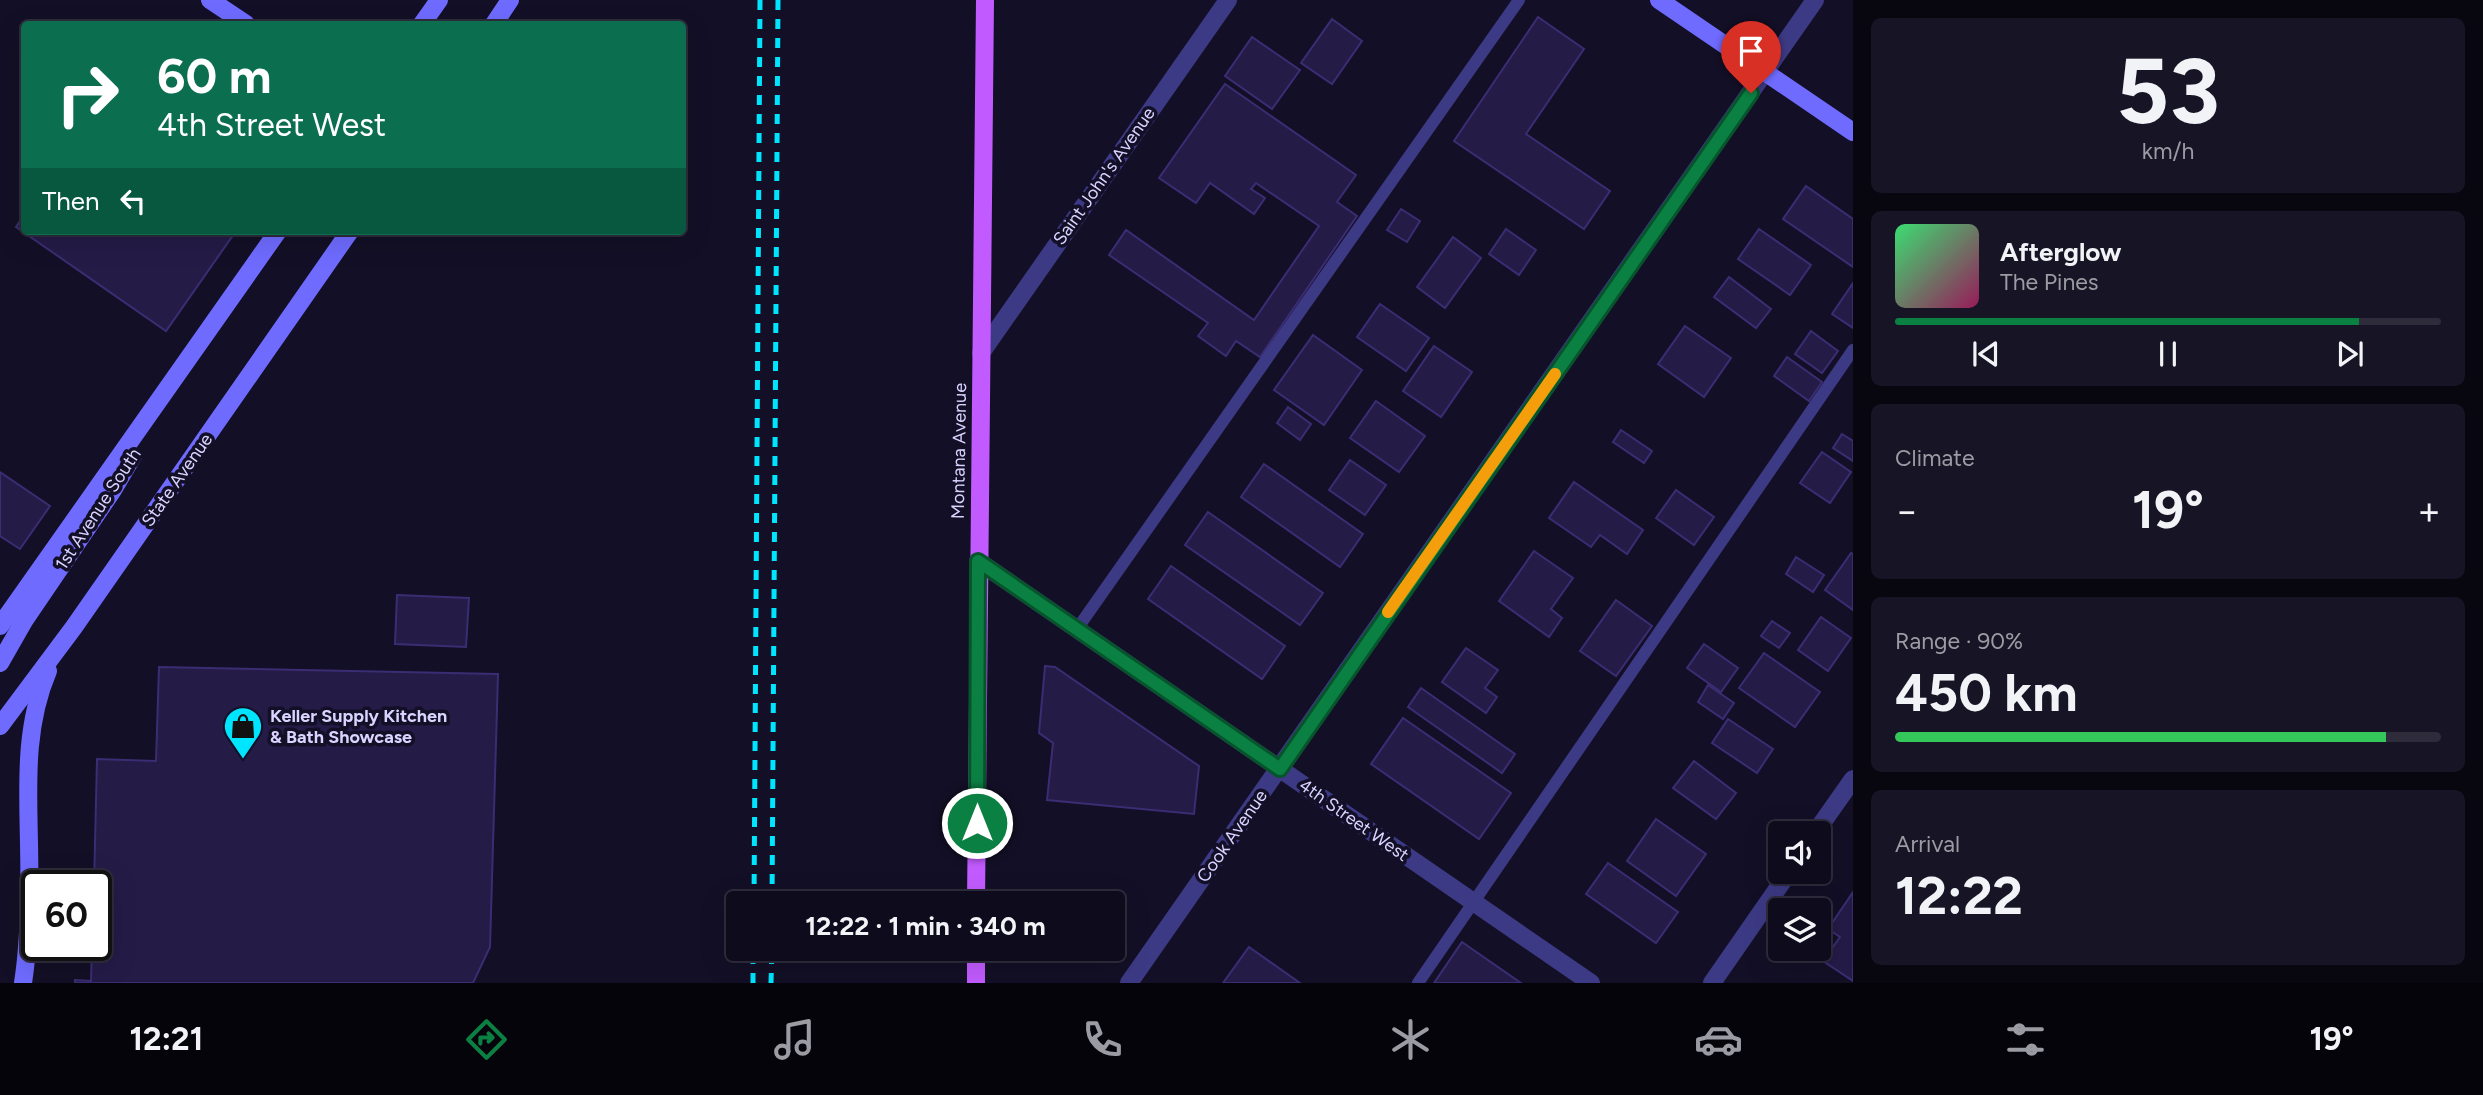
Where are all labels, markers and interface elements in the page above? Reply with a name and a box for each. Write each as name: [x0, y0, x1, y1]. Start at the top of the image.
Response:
pin: [1721, 21, 1781, 93]
icon: arrive: [1732, 32, 1770, 70]
text: 53: [2116, 37, 2220, 146]
text: 60 m: [157, 46, 272, 105]
icon: right: [42, 49, 133, 140]
street label: Saint John's Avenue: [1048, 103, 1160, 249]
text: 4th Street West: [157, 106, 386, 144]
text: km/h: [2142, 137, 2194, 165]
icon: left: [114, 182, 152, 220]
text: Then: [42, 185, 100, 217]
text: Afterglow: [2000, 236, 2122, 268]
text: The Pines: [2000, 268, 2099, 296]
icon: previous: [1967, 335, 2005, 373]
icon: pause: [2149, 335, 2187, 373]
icon: next: [2331, 335, 2369, 373]
street label: Montana Avenue: [947, 383, 971, 519]
street label: State Avenue: [137, 429, 217, 531]
street label: 1st Avenue South: [50, 444, 146, 574]
text: Climate: [1895, 444, 1974, 472]
text: 19°: [2132, 479, 2204, 541]
text: −: [1895, 488, 1919, 534]
text: +: [2417, 488, 2441, 534]
text: Range · 90%: [1895, 627, 2023, 655]
text: 450 km: [1895, 662, 2078, 724]
shop icon: Keller Supply Kitchen & Bath Showcase: [222, 705, 264, 760]
place label: Keller Supply Kitchen & Bath Showcase: [270, 705, 447, 748]
street label: 4th Street West: [1295, 774, 1413, 866]
street label: Cook Avenue: [1192, 785, 1272, 887]
position arrow: [940, 786, 1014, 860]
map controls: [1768, 821, 1831, 961]
button: sound: [1768, 821, 1831, 884]
text: Arrival: [1895, 830, 1960, 858]
text: 12:22: [1895, 865, 2023, 927]
speed limit sign: 60: [21, 870, 112, 961]
button: layers: [1768, 898, 1831, 961]
text: 12:22 · 1 min · 340 m: [805, 910, 1046, 942]
icon: directions: [462, 1015, 511, 1064]
icon: music: [770, 1015, 819, 1064]
icon: phone: [1078, 1015, 1127, 1064]
icon: climate: [1386, 1015, 1435, 1064]
icon: car: [1694, 1015, 1743, 1064]
icon: filters: [2001, 1015, 2050, 1064]
text: 12:21: [129, 1020, 203, 1058]
text: 19°: [2309, 1020, 2354, 1058]

